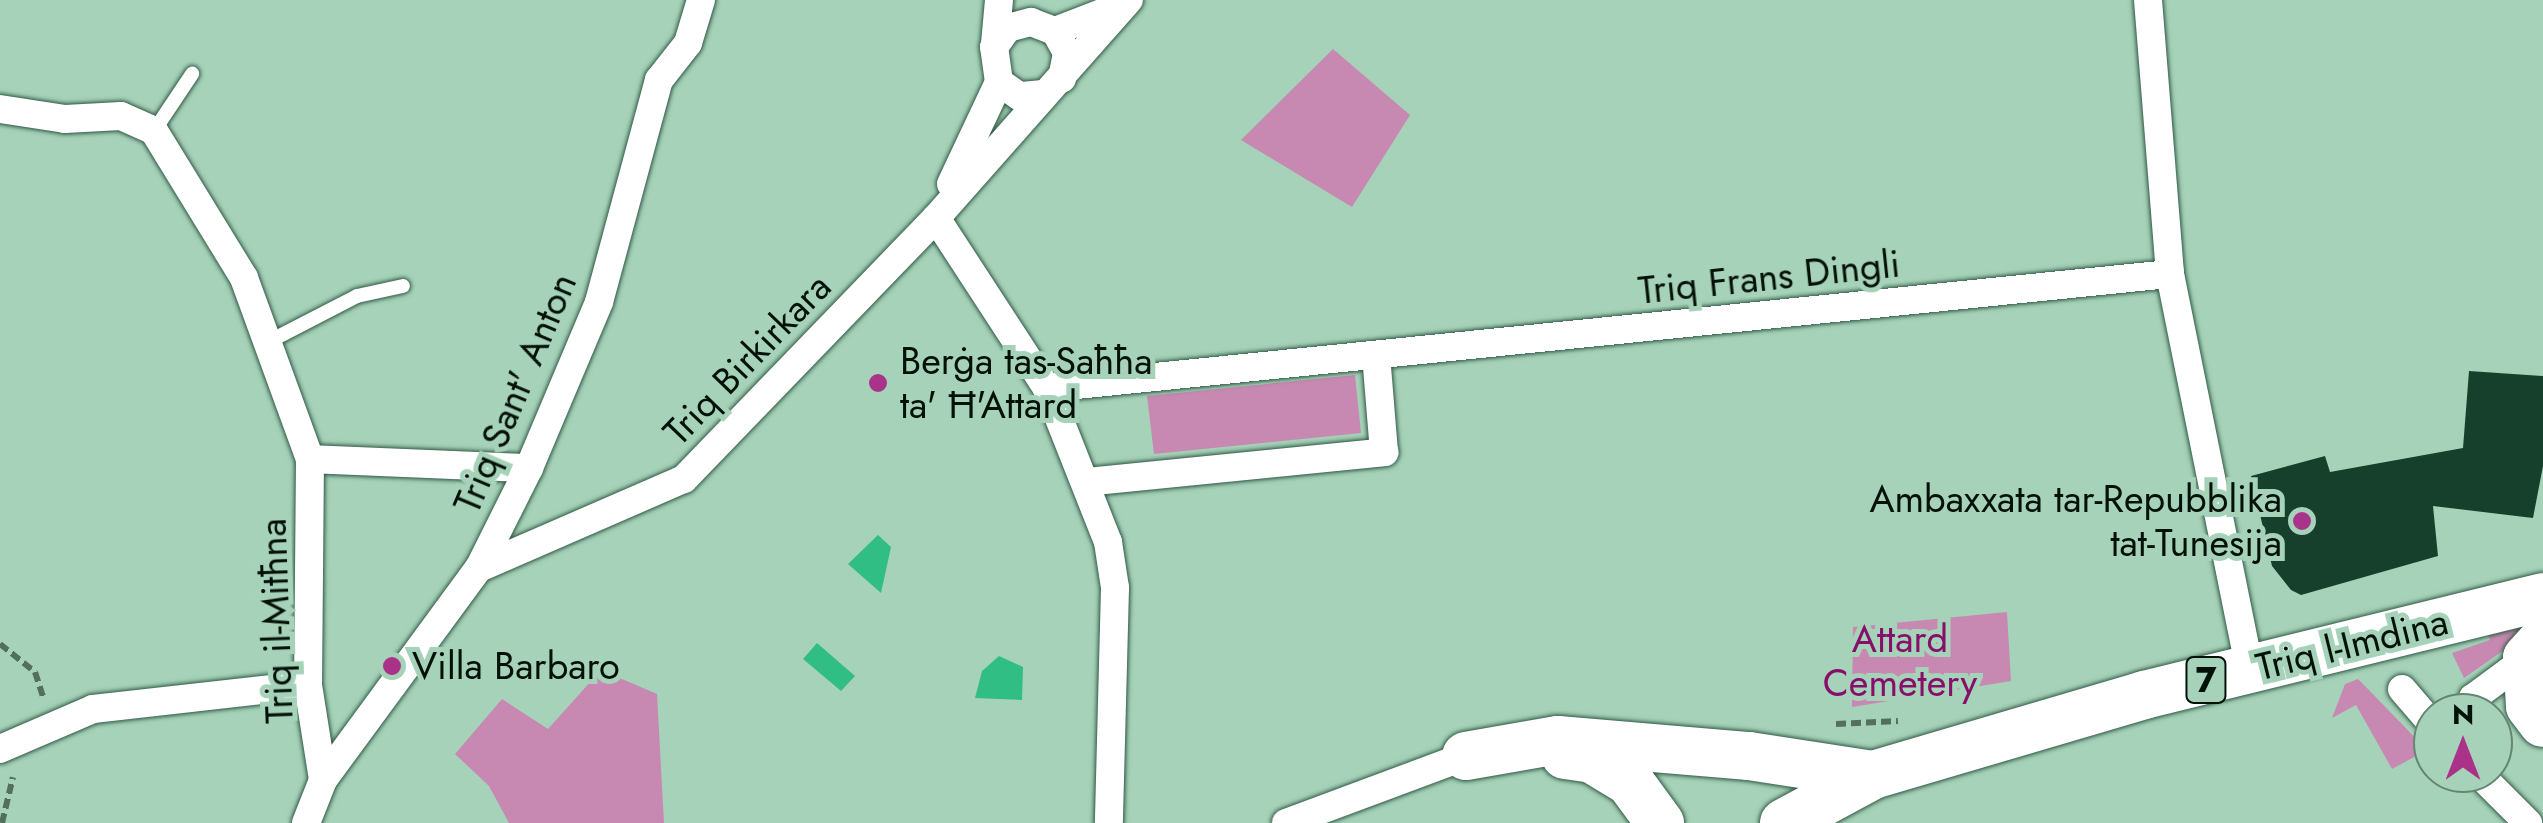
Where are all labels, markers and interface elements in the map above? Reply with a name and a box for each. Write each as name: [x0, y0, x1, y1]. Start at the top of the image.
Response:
street label: Triq Frans Dingli: [1636, 241, 1902, 313]
street label: Triq Birkirkara: [654, 264, 840, 454]
street label: Triq Sant' Anton: [444, 266, 586, 520]
place label: Berġa tas-Saħħa ta' Ħ'Attard: [900, 338, 1153, 428]
marker: Berġa tas-Saħħa ta' Ħ'Attard: [865, 370, 891, 396]
place label: Ambaxxata tar-Repubblika tat-Tunesija: [1869, 476, 2282, 566]
marker: Ambaxxata tar-Repubblika tat-Tunesija: [2291, 510, 2313, 532]
street label: Triq il-Mitħna: [250, 518, 302, 724]
street label: Triq l-Imdina: [2251, 598, 2453, 690]
park label: Attard Cemetery: [1823, 616, 1977, 706]
place label: Villa Barbaro: [412, 643, 620, 689]
road number: 7: [2184, 650, 2228, 710]
marker: Villa Barbaro: [381, 655, 403, 677]
north arrow: [2413, 693, 2513, 793]
text: N: [2452, 694, 2474, 735]

